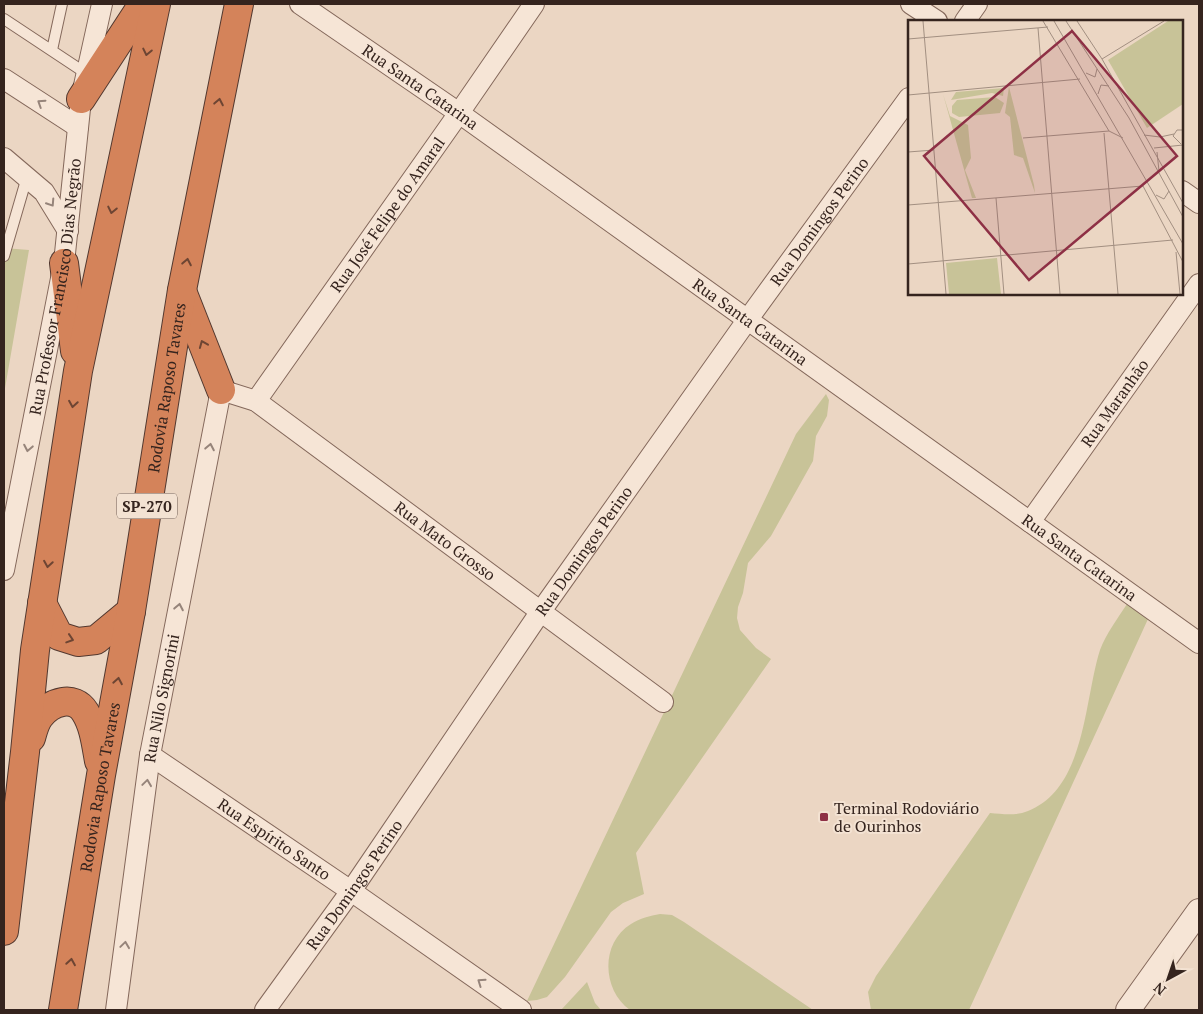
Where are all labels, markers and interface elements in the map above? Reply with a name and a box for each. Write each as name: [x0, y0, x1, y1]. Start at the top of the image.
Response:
inset map: [908, 20, 1183, 295]
street label: Rua Santa Catarina: [358, 39, 483, 134]
one-way arrow: [142, 47, 152, 56]
one-way arrow: [214, 98, 224, 107]
one-way arrow: [37, 100, 46, 109]
street label: Rua José Felipe do Amaral: [325, 132, 450, 297]
street label: Rua Domingos Perino: [765, 152, 874, 290]
street label: Rua Professor Francisco Dias Negrão: [24, 157, 86, 417]
one-way arrow: [45, 198, 54, 207]
one-way arrow: [107, 206, 118, 215]
one-way arrow: [182, 257, 192, 266]
street label: Rua Santa Catarina: [688, 273, 812, 370]
street label: Rodovia Raposo Tavares: [142, 301, 191, 474]
one-way arrow: [199, 340, 209, 349]
street label: Rua Maranhão: [1076, 354, 1154, 452]
one-way arrow: [68, 399, 78, 408]
one-way arrow: [204, 443, 215, 451]
one-way arrow: [23, 444, 34, 452]
street label: Rua Domingos Perino: [530, 481, 637, 620]
road number: SP-270: [117, 494, 177, 518]
street label: Rua Mato Grosso: [390, 496, 500, 586]
street label: Rua Santa Catarina: [1018, 509, 1141, 606]
one-way arrow: [43, 561, 54, 569]
one-way arrow: [174, 602, 184, 611]
street label: Rua Nilo Signorini: [138, 632, 184, 764]
one-way arrow: [66, 634, 74, 644]
one-way arrow: [113, 677, 123, 685]
street label: Rodovia Raposo Tavares: [74, 700, 125, 874]
one-way arrow: [141, 779, 151, 788]
street label: Rua Espírito Santo: [213, 793, 335, 885]
place label: Terminal Rodoviário de Ourinhos: [834, 797, 979, 837]
marker: Terminal Rodoviário de Ourinhos: [818, 811, 830, 823]
street label: Rua Domingos Perino: [301, 815, 408, 954]
one-way arrow: [119, 940, 130, 948]
north arrow: [1143, 954, 1193, 1004]
one-way arrow: [66, 958, 76, 966]
text: N: [1149, 978, 1169, 1000]
one-way arrow: [477, 979, 487, 988]

